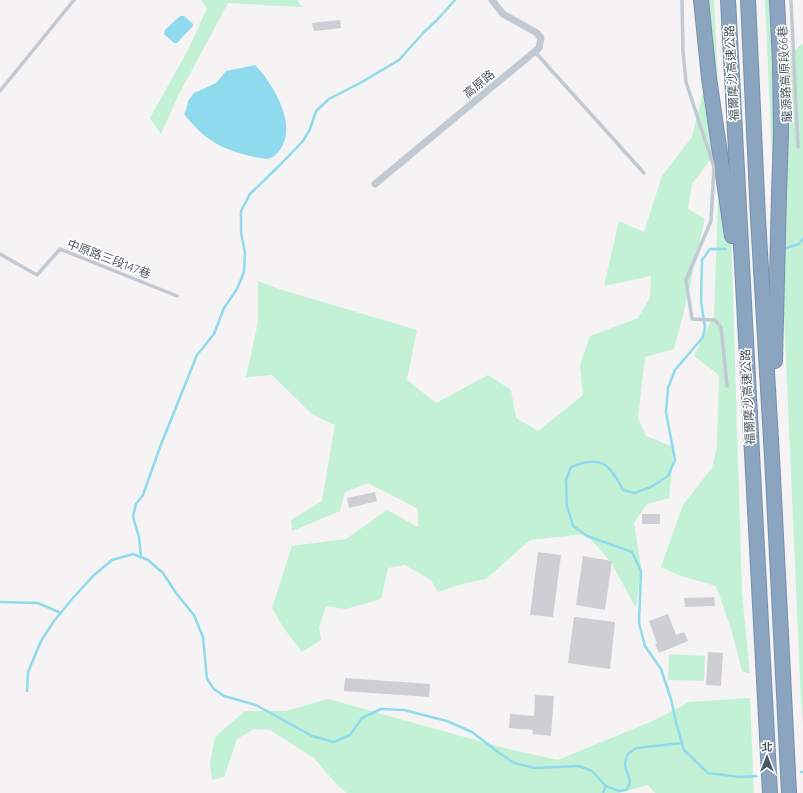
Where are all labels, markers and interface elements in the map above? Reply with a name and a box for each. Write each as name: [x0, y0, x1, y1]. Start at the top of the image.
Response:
street label: 福爾摩沙高速公路: [721, 25, 742, 121]
street label: 龍源路高原段66巷: [774, 25, 795, 123]
street label: 高原路: [460, 66, 497, 101]
street label: 中原路三段147巷: [65, 236, 153, 281]
street label: 福爾摩沙高速公路: [737, 349, 758, 445]
north arrow: [747, 737, 787, 777]
text: 北: [762, 740, 773, 754]

